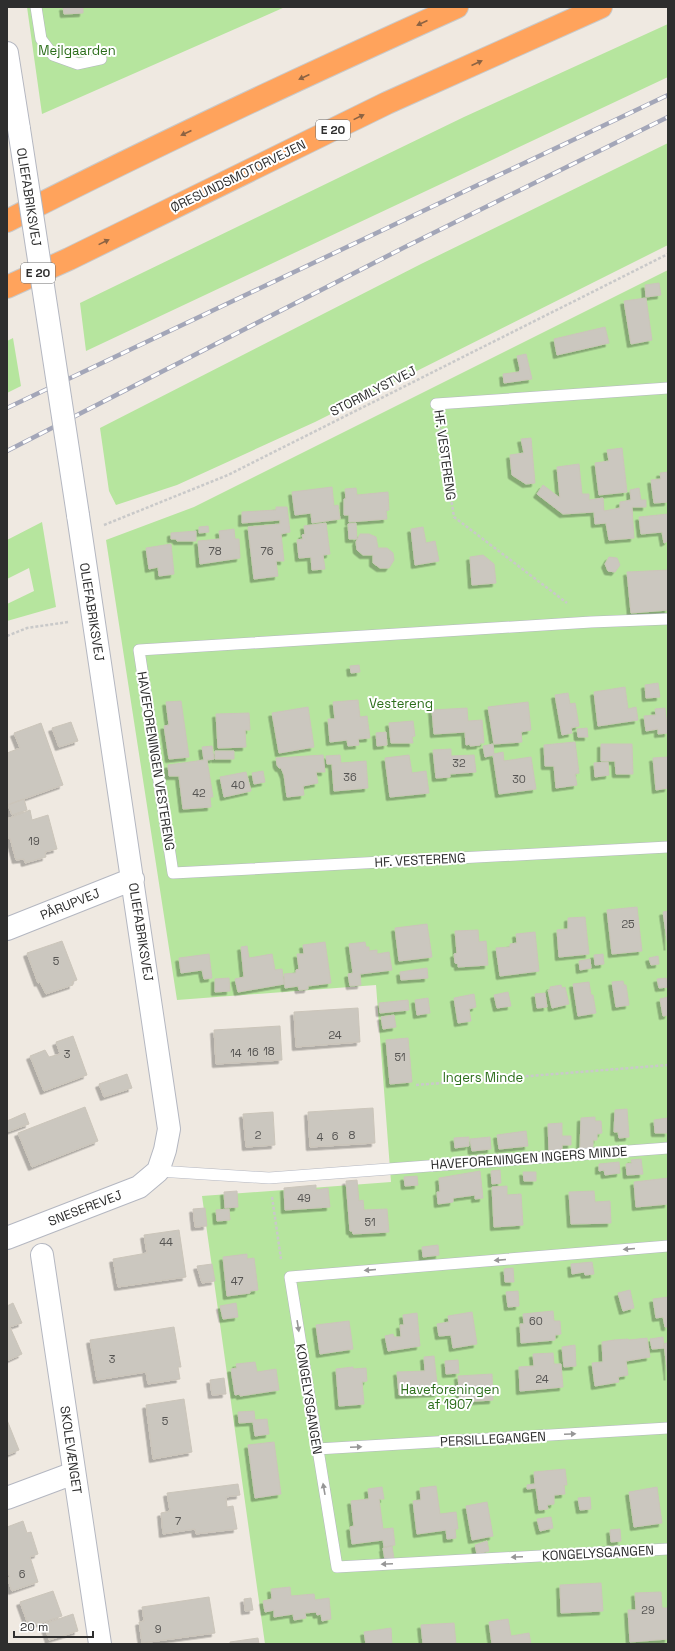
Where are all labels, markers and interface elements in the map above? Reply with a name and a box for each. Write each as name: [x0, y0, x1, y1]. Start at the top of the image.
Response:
one-way arrow: [416, 20, 427, 26]
park label: Mejlgaarden: [38, 42, 116, 59]
one-way arrow: [472, 60, 483, 66]
one-way arrow: [298, 74, 309, 80]
one-way arrow: [353, 114, 365, 120]
road number: E 20: [316, 120, 350, 140]
one-way arrow: [180, 130, 192, 136]
street label: ØRESUNDSMOTORVEJEN: [167, 136, 309, 216]
street label: OLIEFABRIKSVEJ: [13, 146, 45, 248]
one-way arrow: [98, 239, 110, 245]
road number: E 20: [21, 263, 55, 283]
street label: STORMLYSTVEJ: [327, 362, 419, 420]
street label: HF. VESTERENG: [430, 409, 460, 501]
house number: 78: [208, 544, 222, 558]
house number: 76: [261, 544, 274, 558]
street label: OLIEFABRIKSVEJ: [76, 561, 108, 663]
street label: HAVEFORENINGEN VESTERENG: [133, 670, 179, 852]
park label: Vestereng: [369, 695, 433, 712]
house number: 32: [452, 756, 466, 770]
house number: 36: [343, 770, 357, 784]
house number: 30: [512, 772, 526, 786]
house number: 40: [231, 778, 245, 792]
house number: 42: [192, 786, 206, 800]
house number: 19: [28, 834, 40, 848]
street label: HF. VESTERENG: [374, 849, 466, 871]
street label: OLIEFABRIKSVEJ: [125, 881, 157, 983]
street label: PÅRUPVEJ: [38, 884, 103, 924]
house number: 25: [621, 917, 635, 931]
house number: 5: [53, 954, 60, 968]
house number: 24: [328, 1028, 342, 1042]
house number: 18: [263, 1044, 275, 1058]
house number: 16: [247, 1045, 259, 1059]
house number: 14: [230, 1046, 242, 1060]
house number: 3: [64, 1047, 71, 1061]
house number: 51: [394, 1050, 406, 1064]
park label: Ingers Minde: [443, 1069, 523, 1086]
house number: 2: [255, 1128, 262, 1142]
house number: 8: [349, 1128, 356, 1142]
house number: 6: [332, 1129, 339, 1143]
house number: 4: [317, 1130, 324, 1144]
street label: HAVEFORENINGEN INGERS MINDE: [430, 1143, 628, 1173]
street label: SNESEREVEJ: [46, 1186, 125, 1230]
house number: 49: [297, 1191, 311, 1205]
house number: 51: [364, 1215, 376, 1229]
house number: 44: [159, 1235, 173, 1249]
one-way arrow: [623, 1245, 635, 1252]
one-way arrow: [494, 1256, 506, 1263]
one-way arrow: [364, 1267, 376, 1274]
house number: 47: [231, 1274, 243, 1288]
house number: 60: [529, 1314, 543, 1328]
one-way arrow: [295, 1320, 301, 1332]
street label: KONGELYSGANGEN: [292, 1342, 326, 1456]
house number: 3: [109, 1352, 116, 1366]
house number: 24: [535, 1372, 549, 1386]
park label: Haveforeningen af 1907: [401, 1381, 499, 1413]
street label: SKOLEVÆNGET: [56, 1405, 86, 1496]
house number: 5: [162, 1414, 169, 1428]
street label: PERSILLEGANGEN: [440, 1428, 546, 1450]
one-way arrow: [564, 1431, 576, 1438]
one-way arrow: [350, 1444, 363, 1450]
one-way arrow: [321, 1483, 327, 1495]
house number: 7: [175, 1514, 181, 1528]
street label: KONGELYSGANGEN: [542, 1542, 654, 1564]
one-way arrow: [511, 1554, 523, 1561]
one-way arrow: [381, 1561, 393, 1568]
house number: 6: [19, 1567, 26, 1581]
house number: 29: [641, 1603, 655, 1617]
scale bar: [14, 1613, 93, 1639]
text: 20 m: [20, 1619, 48, 1635]
house number: 9: [155, 1622, 162, 1636]

